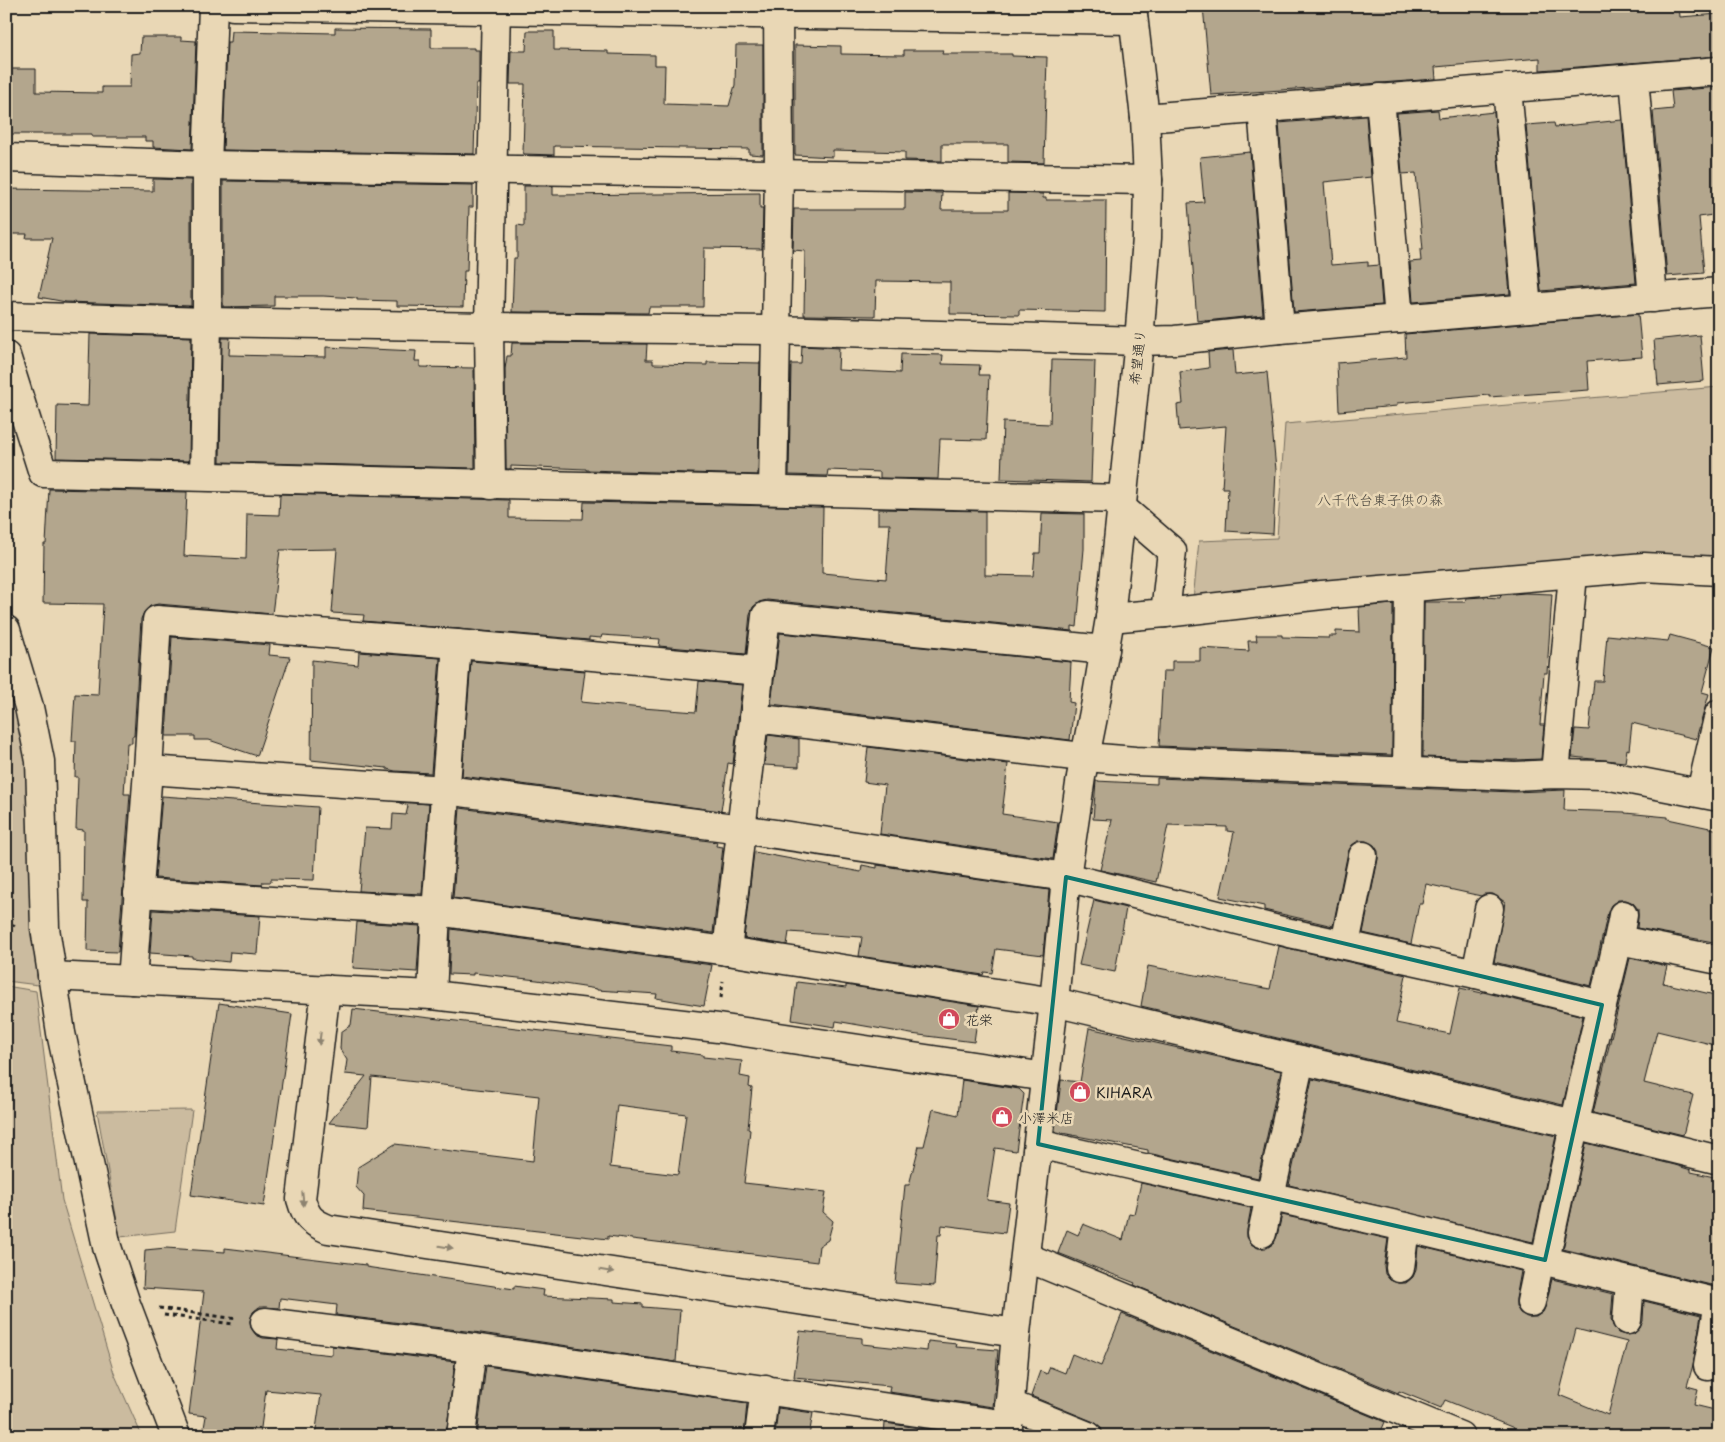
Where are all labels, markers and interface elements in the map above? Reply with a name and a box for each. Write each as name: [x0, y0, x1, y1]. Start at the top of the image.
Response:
street label: 希望通り: [1124, 328, 1150, 386]
park label: 八千代台東子供の森: [1317, 489, 1443, 510]
shop icon: 花栄: [937, 1007, 961, 1031]
place label: 花栄: [965, 1009, 993, 1030]
one-way arrow: [316, 1030, 324, 1046]
shop icon: KIHARA: [1068, 1080, 1092, 1104]
place label: KIHARA: [1096, 1082, 1153, 1103]
shop icon: 小澤米店: [990, 1105, 1014, 1129]
place label: 小澤米店: [1018, 1107, 1074, 1128]
one-way arrow: [299, 1191, 307, 1207]
one-way arrow: [438, 1243, 454, 1251]
one-way arrow: [599, 1268, 615, 1276]

